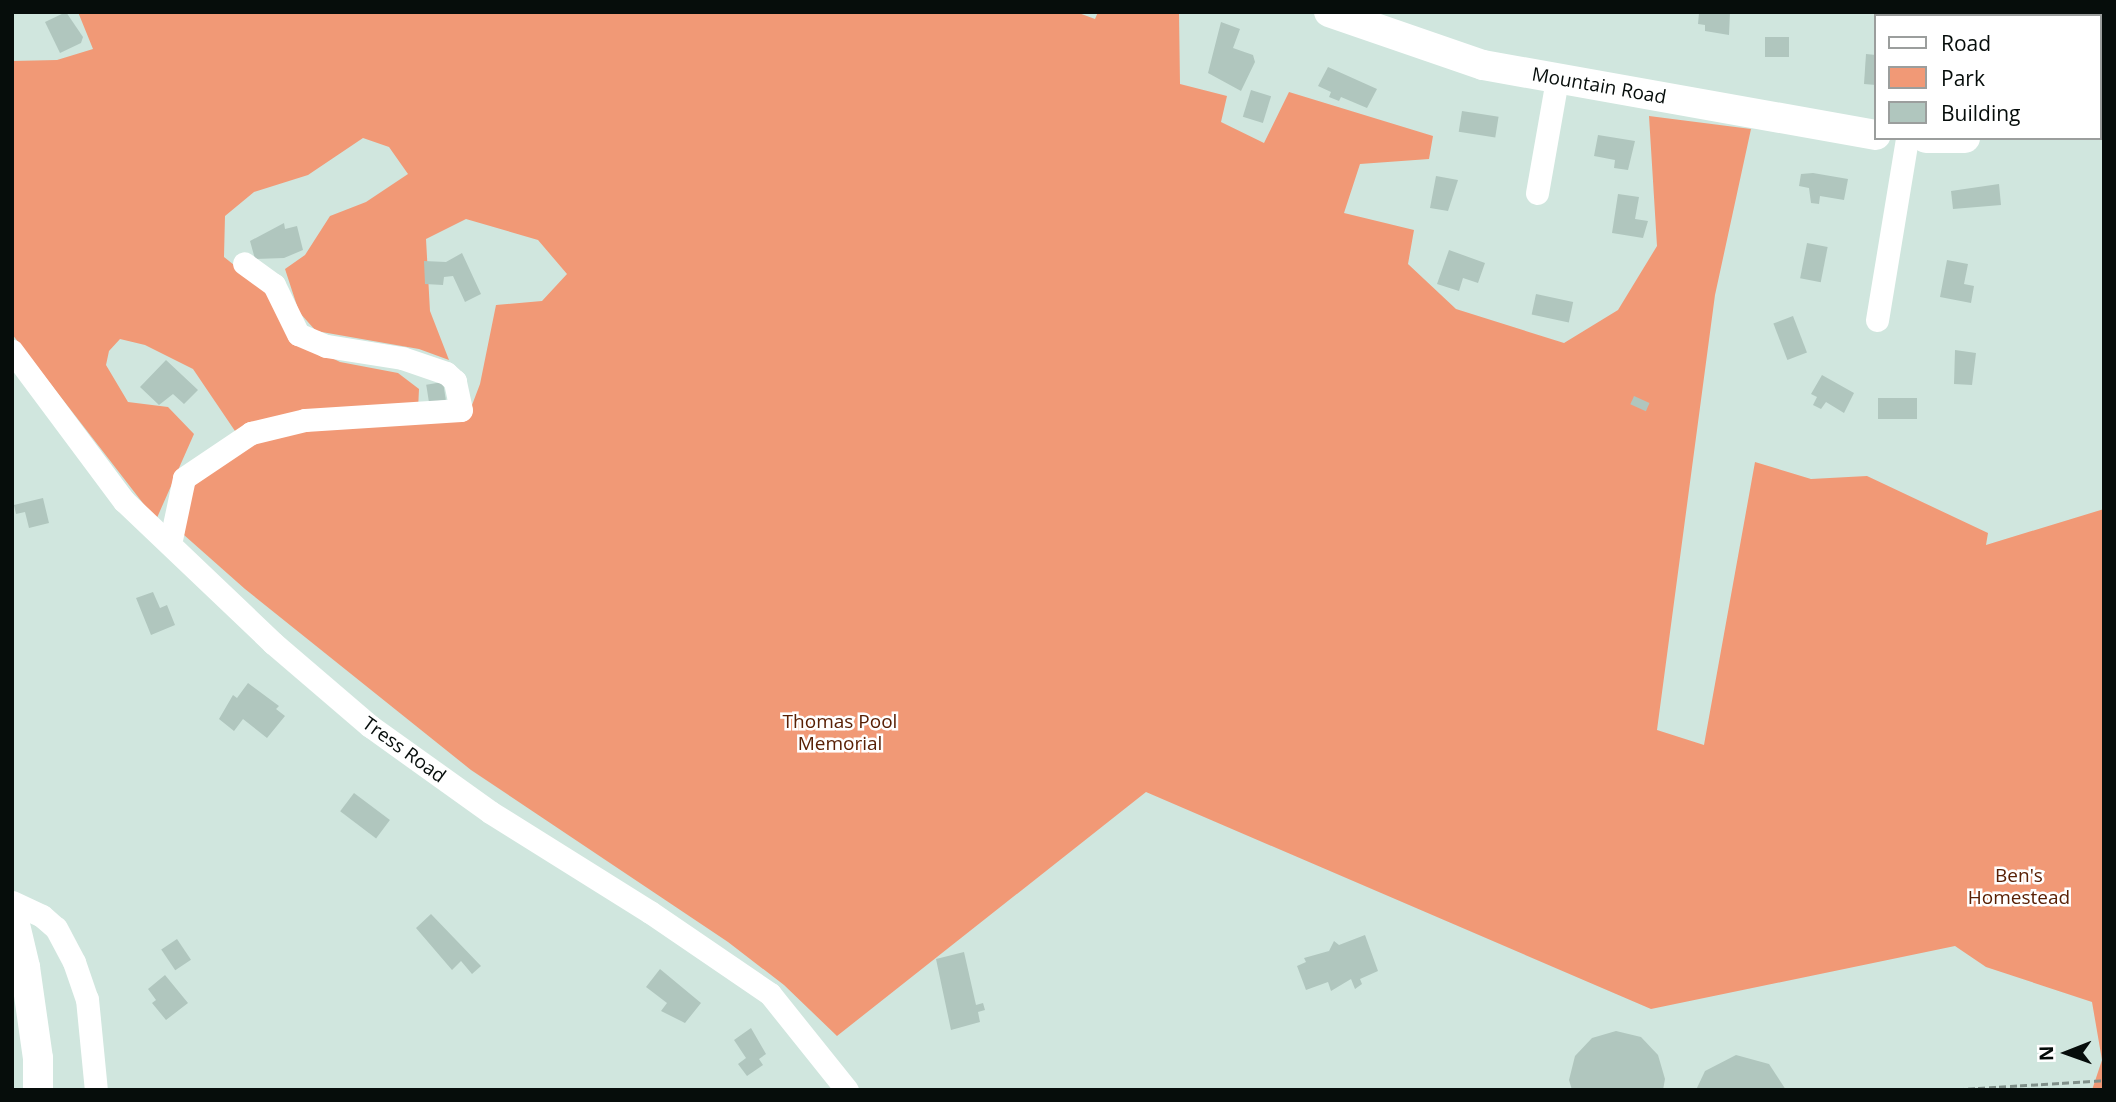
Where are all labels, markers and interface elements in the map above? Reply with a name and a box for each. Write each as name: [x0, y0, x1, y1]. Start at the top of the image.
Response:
legend: [1874, 14, 2102, 140]
text: Road: [1941, 29, 1991, 57]
street label: Mountain Road: [1530, 63, 1668, 109]
text: Park: [1941, 64, 1985, 92]
text: Building: [1941, 99, 2020, 127]
park label: Thomas Pool Memorial: [783, 711, 897, 755]
street label: Tress Road: [358, 712, 450, 788]
park label: Ben's Homestead: [1968, 865, 2070, 909]
north arrow: [2032, 1018, 2102, 1088]
text: N: [2033, 1045, 2059, 1061]

